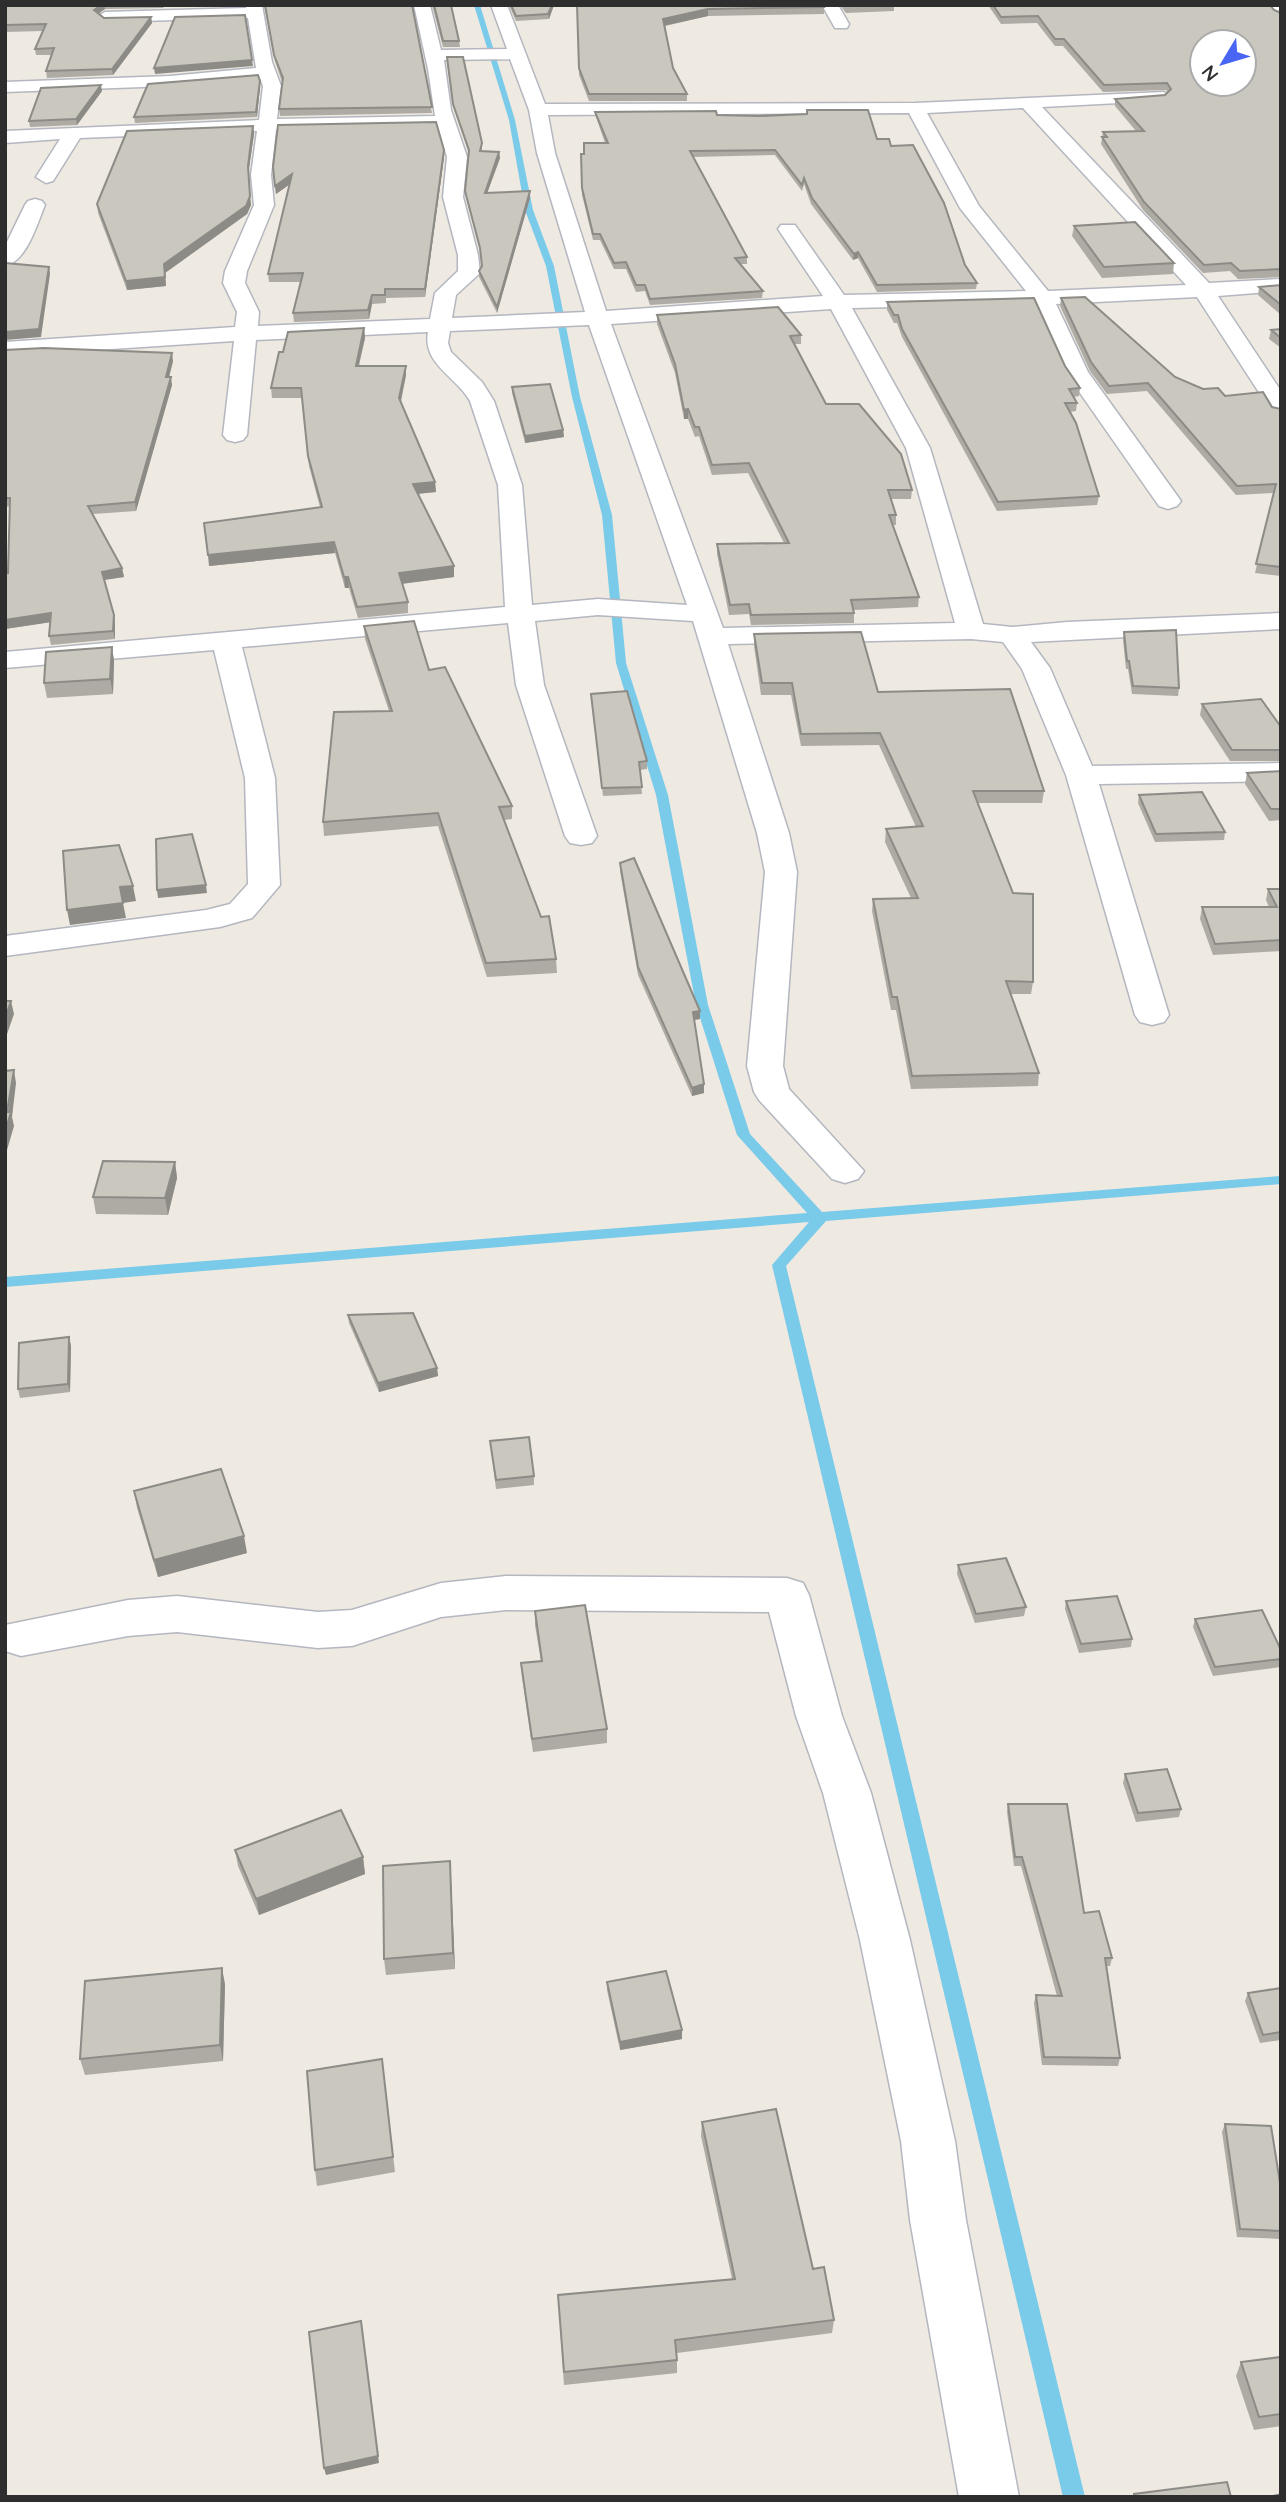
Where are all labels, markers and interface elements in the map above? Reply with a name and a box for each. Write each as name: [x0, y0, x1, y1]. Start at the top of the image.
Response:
north arrow: [1188, 28, 1258, 98]
text: N: [1196, 61, 1223, 86]

